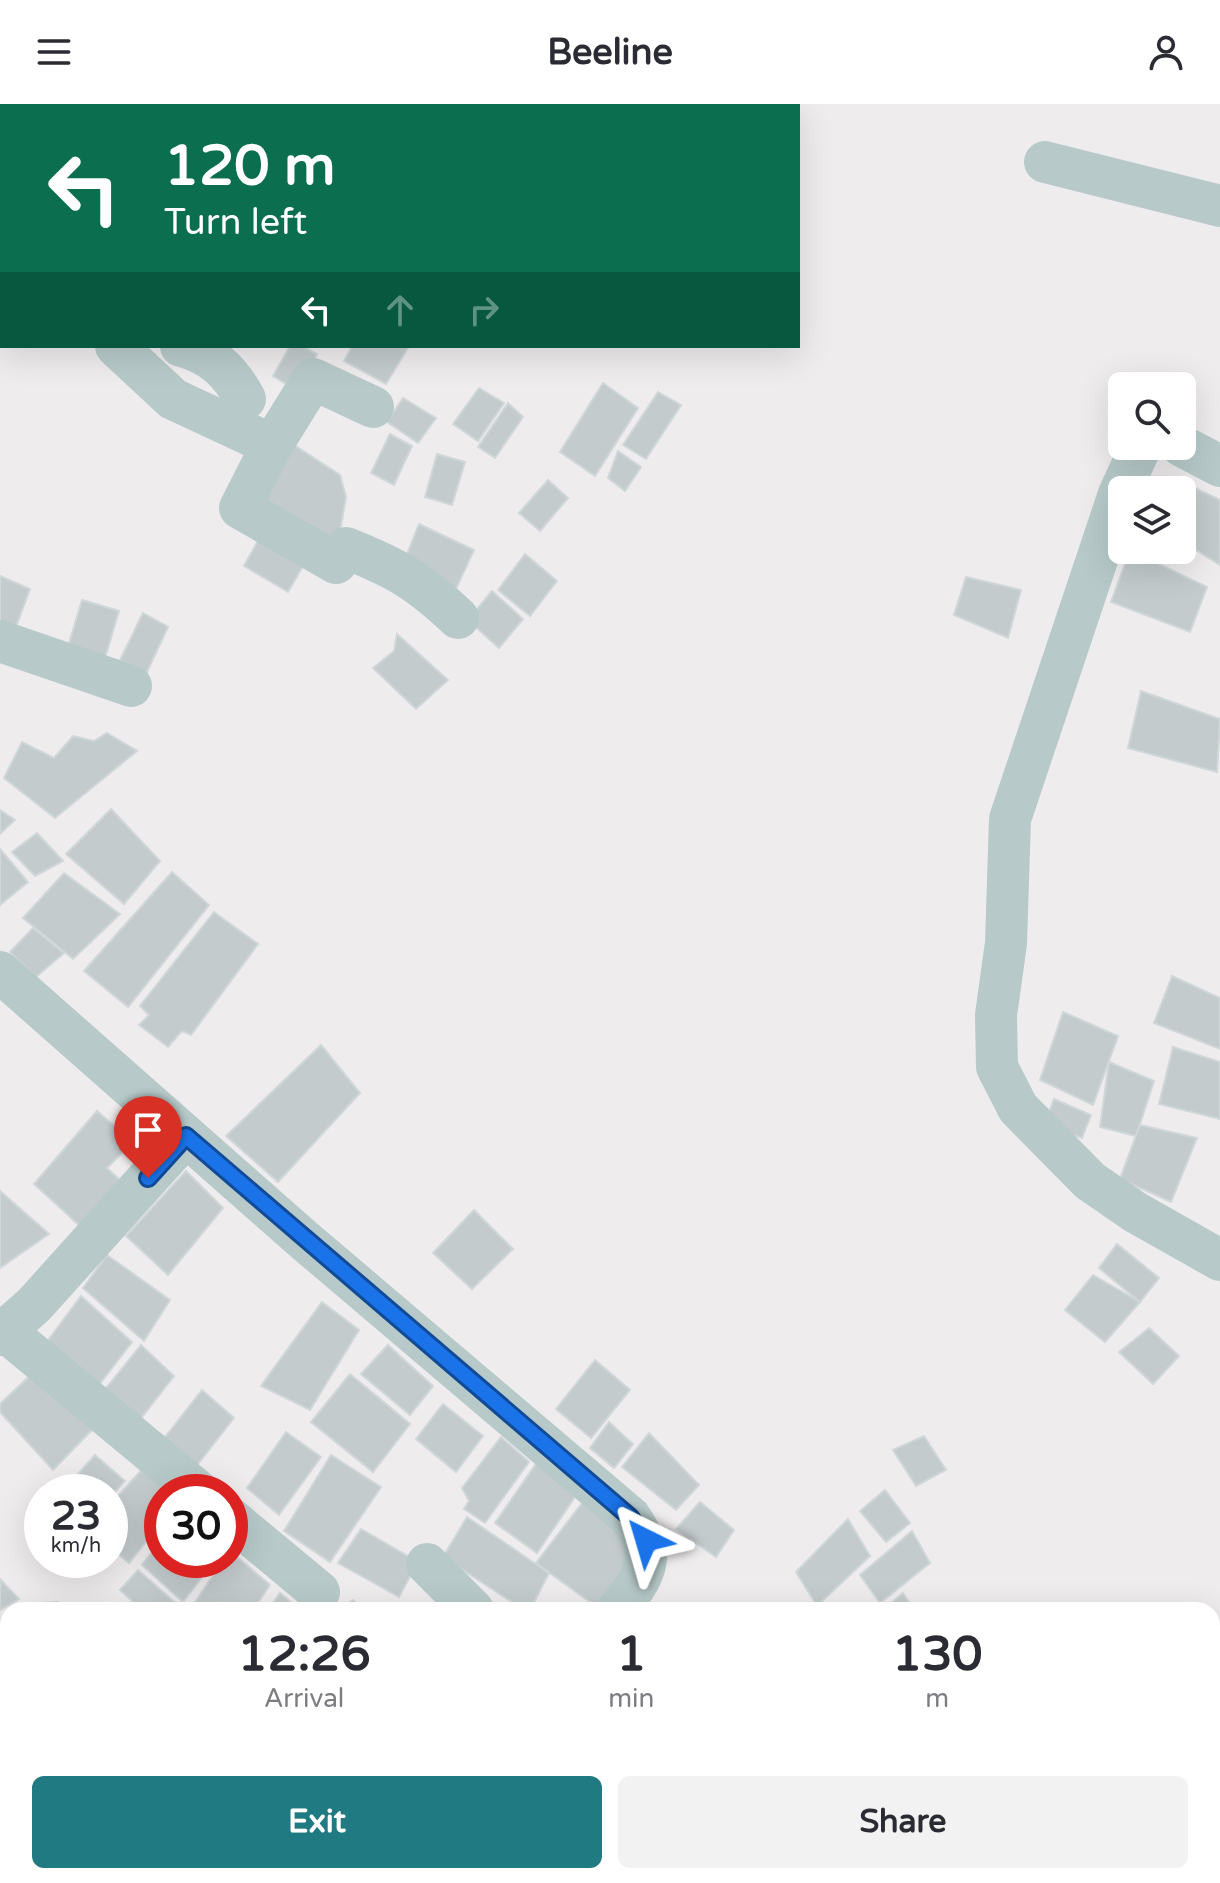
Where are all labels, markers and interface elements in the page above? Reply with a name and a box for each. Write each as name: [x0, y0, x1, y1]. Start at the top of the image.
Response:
icon: menu: [32, 30, 76, 74]
icon: person: [1144, 30, 1188, 74]
text: Beeline: [547, 31, 673, 74]
text: 120 m: [164, 133, 335, 200]
icon: left: [32, 136, 136, 240]
text: Turn left: [164, 201, 307, 244]
icon: left: [294, 288, 338, 332]
icon: ahead: [378, 288, 422, 332]
icon: right: [462, 288, 506, 332]
map controls: [1108, 372, 1196, 564]
button: search: [1108, 372, 1196, 460]
button: layers: [1108, 476, 1196, 564]
pin: [114, 1096, 182, 1178]
icon: arrive: [126, 1108, 170, 1152]
speed limit sign: 30: [144, 1474, 248, 1578]
text: 23: [51, 1492, 101, 1540]
position arrow: [604, 1498, 688, 1582]
text: km/h: [51, 1534, 101, 1558]
text: 12:26: [238, 1626, 371, 1684]
text: 1: [616, 1626, 646, 1684]
text: 130: [892, 1626, 982, 1684]
text: Arrival: [264, 1683, 344, 1714]
text: min: [608, 1683, 654, 1714]
text: m: [925, 1683, 949, 1714]
button: Exit: [32, 1776, 602, 1868]
button: Share: [618, 1776, 1188, 1868]

